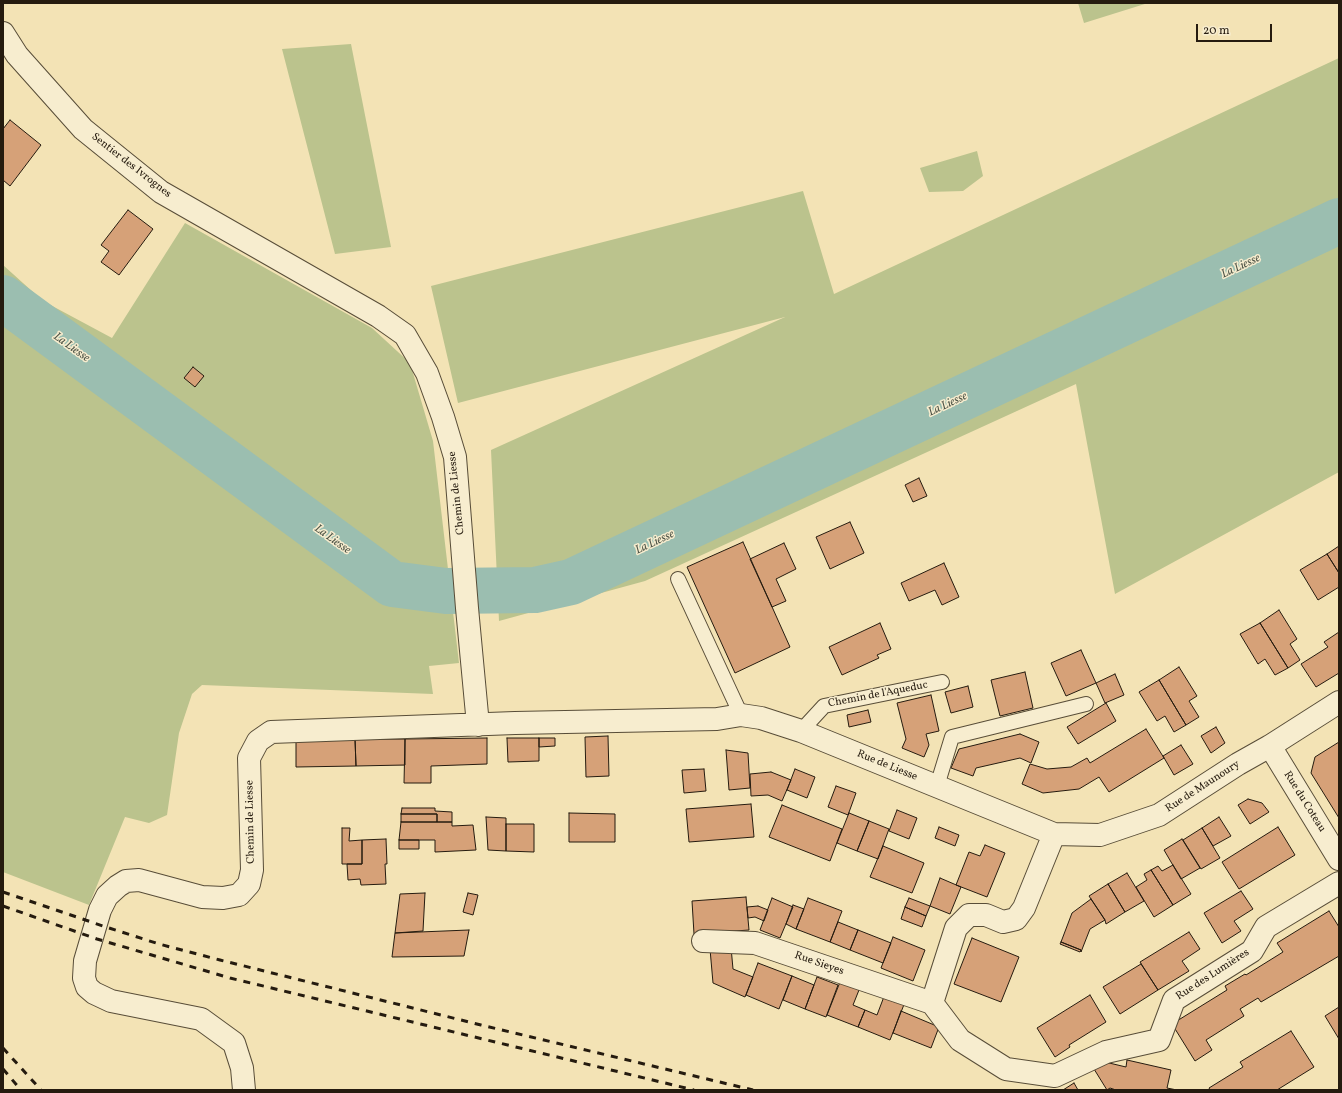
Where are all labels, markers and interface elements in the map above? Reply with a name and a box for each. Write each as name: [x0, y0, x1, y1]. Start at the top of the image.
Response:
scale bar: [1198, 16, 1274, 42]
text: 20 m: [1203, 23, 1230, 39]
street label: Sentier des Ivrognes: [88, 131, 174, 201]
water label: La Liesse: [1219, 252, 1263, 282]
water label: La Liesse: [50, 330, 92, 366]
water label: La Liesse: [926, 390, 970, 420]
street label: Chemin de Liesse: [446, 451, 468, 535]
water label: La Liesse: [311, 522, 353, 558]
water label: La Liesse: [633, 528, 677, 558]
street label: Chemin de l'Aqueduc: [827, 679, 929, 711]
street label: Rue de Liesse: [855, 748, 919, 784]
street label: Rue de Maunoury: [1163, 758, 1243, 816]
street label: Rue du Coteau: [1280, 769, 1328, 835]
street label: Chemin de Liesse: [244, 780, 258, 864]
street label: Rue des Lumières: [1174, 946, 1252, 1004]
street label: Rue Sieyes: [793, 949, 845, 979]

